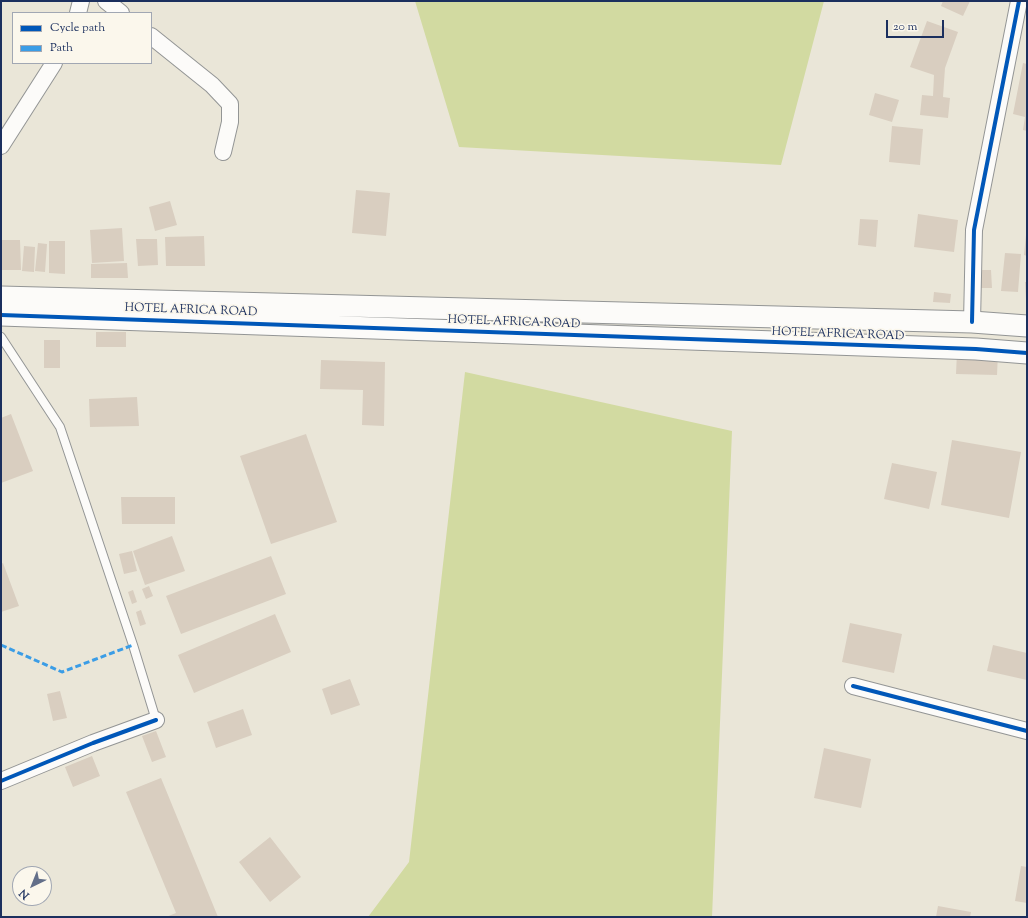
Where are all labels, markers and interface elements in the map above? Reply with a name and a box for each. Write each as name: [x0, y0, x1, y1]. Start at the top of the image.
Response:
legend: [12, 12, 152, 64]
scale bar: [888, 12, 946, 38]
text: 20 m: [893, 18, 917, 36]
text: Cycle path: [50, 19, 105, 37]
text: Path: [50, 39, 73, 57]
street label: HOTEL AFRICA ROAD: [124, 301, 258, 321]
street label: HOTEL AFRICA ROAD: [447, 313, 581, 333]
street label: HOTEL AFRICA ROAD: [771, 325, 905, 345]
north arrow: [12, 866, 52, 906]
text: N: [16, 885, 33, 903]

